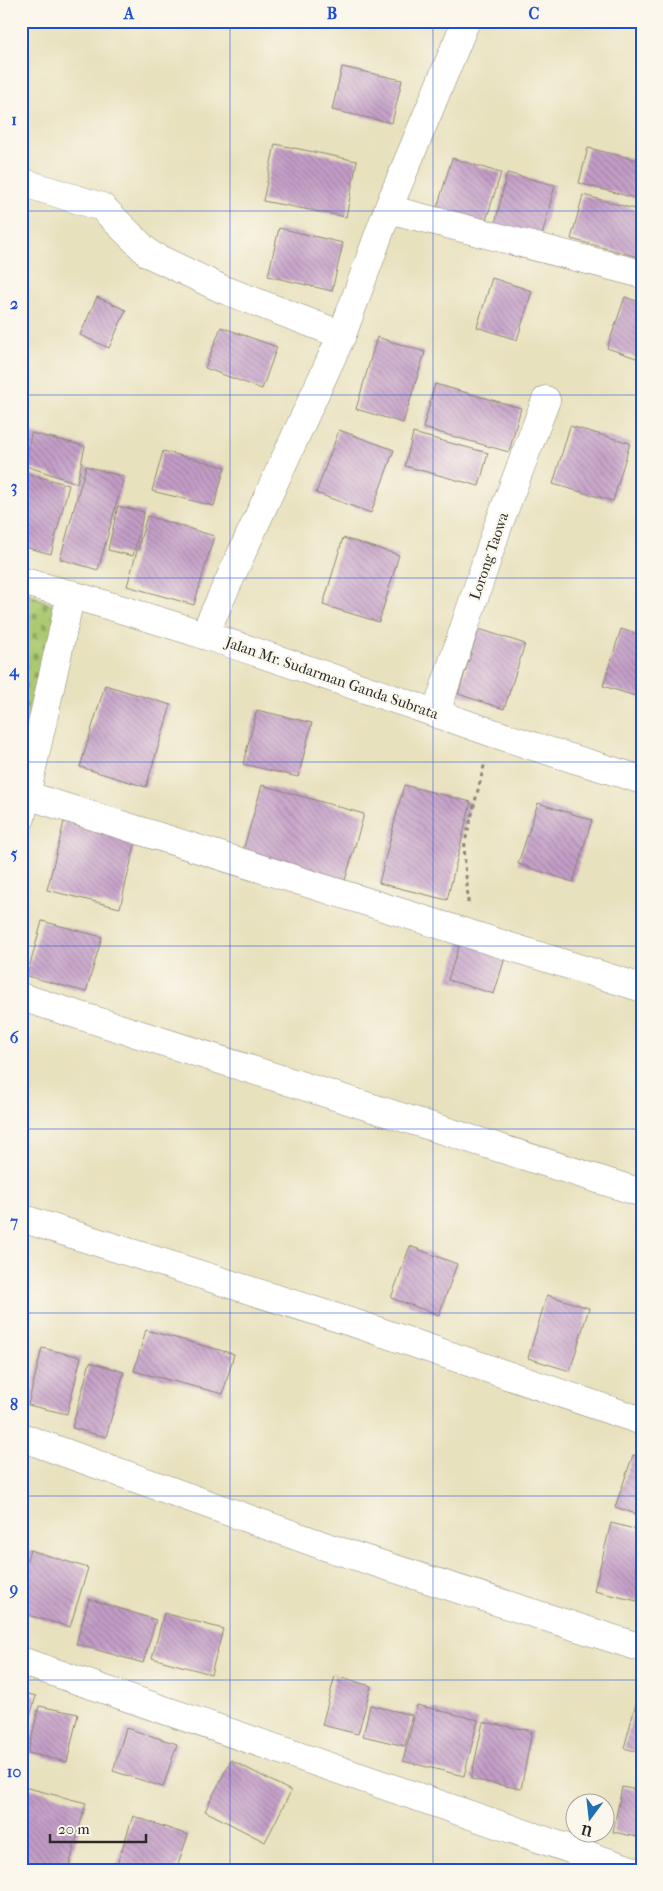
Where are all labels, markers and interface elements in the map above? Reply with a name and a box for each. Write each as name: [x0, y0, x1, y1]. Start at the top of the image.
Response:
text: A: [123, 4, 135, 23]
text: B: [327, 4, 337, 23]
text: C: [529, 4, 540, 23]
text: 1: [11, 110, 17, 129]
text: 2: [10, 294, 18, 313]
text: 3: [11, 477, 17, 497]
street label: Lorong Taowa: [466, 509, 513, 602]
street label: Jalan Mr. Sudarman Ganda Subrata: [222, 633, 442, 723]
text: 4: [8, 661, 20, 681]
text: 5: [11, 844, 18, 863]
text: 6: [10, 1028, 19, 1047]
text: 7: [9, 1212, 18, 1231]
text: 8: [10, 1395, 18, 1414]
text: 9: [9, 1579, 18, 1599]
text: 10: [7, 1762, 21, 1781]
north arrow: [566, 1794, 616, 1844]
scale bar: [50, 1811, 146, 1843]
text: 20 m: [58, 1820, 90, 1838]
text: U: [579, 1820, 595, 1840]

